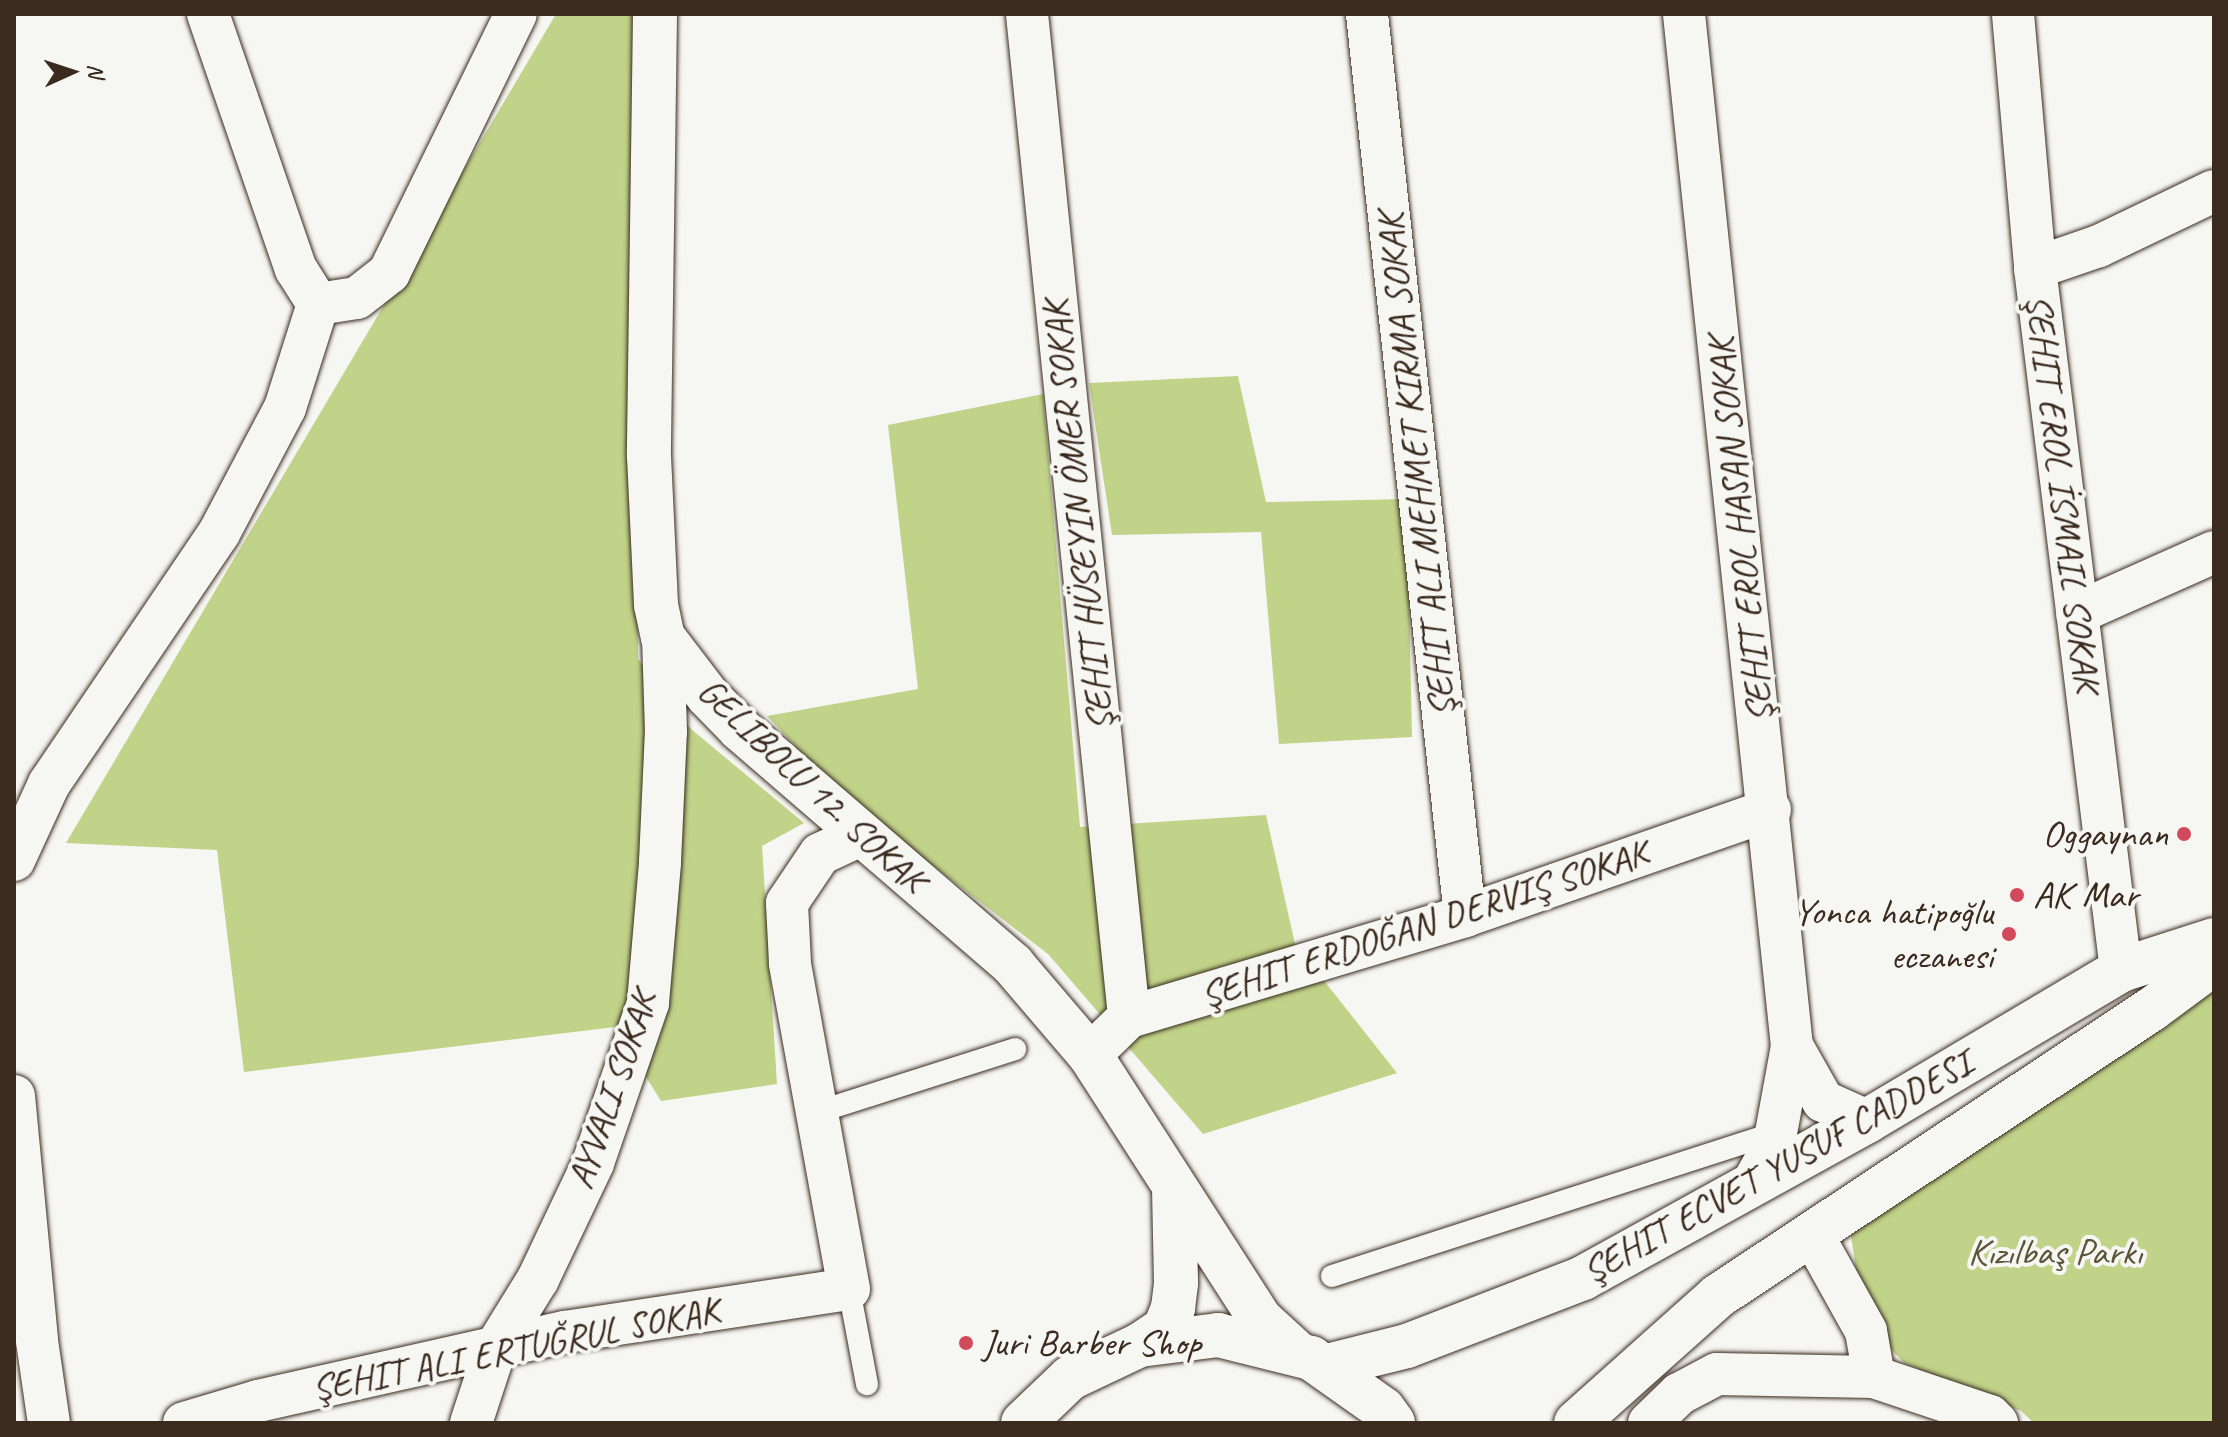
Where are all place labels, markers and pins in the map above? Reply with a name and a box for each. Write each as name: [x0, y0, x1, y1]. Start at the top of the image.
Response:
place label: Oggaynan: [2042, 811, 2168, 857]
marker: Oggaynan: [2175, 825, 2193, 843]
place label: AK Mar: [2033, 872, 2138, 918]
marker: AK Mar: [2008, 886, 2026, 904]
place label: Yonca hatipoğlu eczanesi: [1792, 889, 1993, 978]
marker: Yonca hatipoğlu eczanesi: [2000, 925, 2018, 943]
place label: Juri Barber Shop: [982, 1320, 1203, 1366]
marker: Juri Barber Shop: [957, 1334, 975, 1352]

